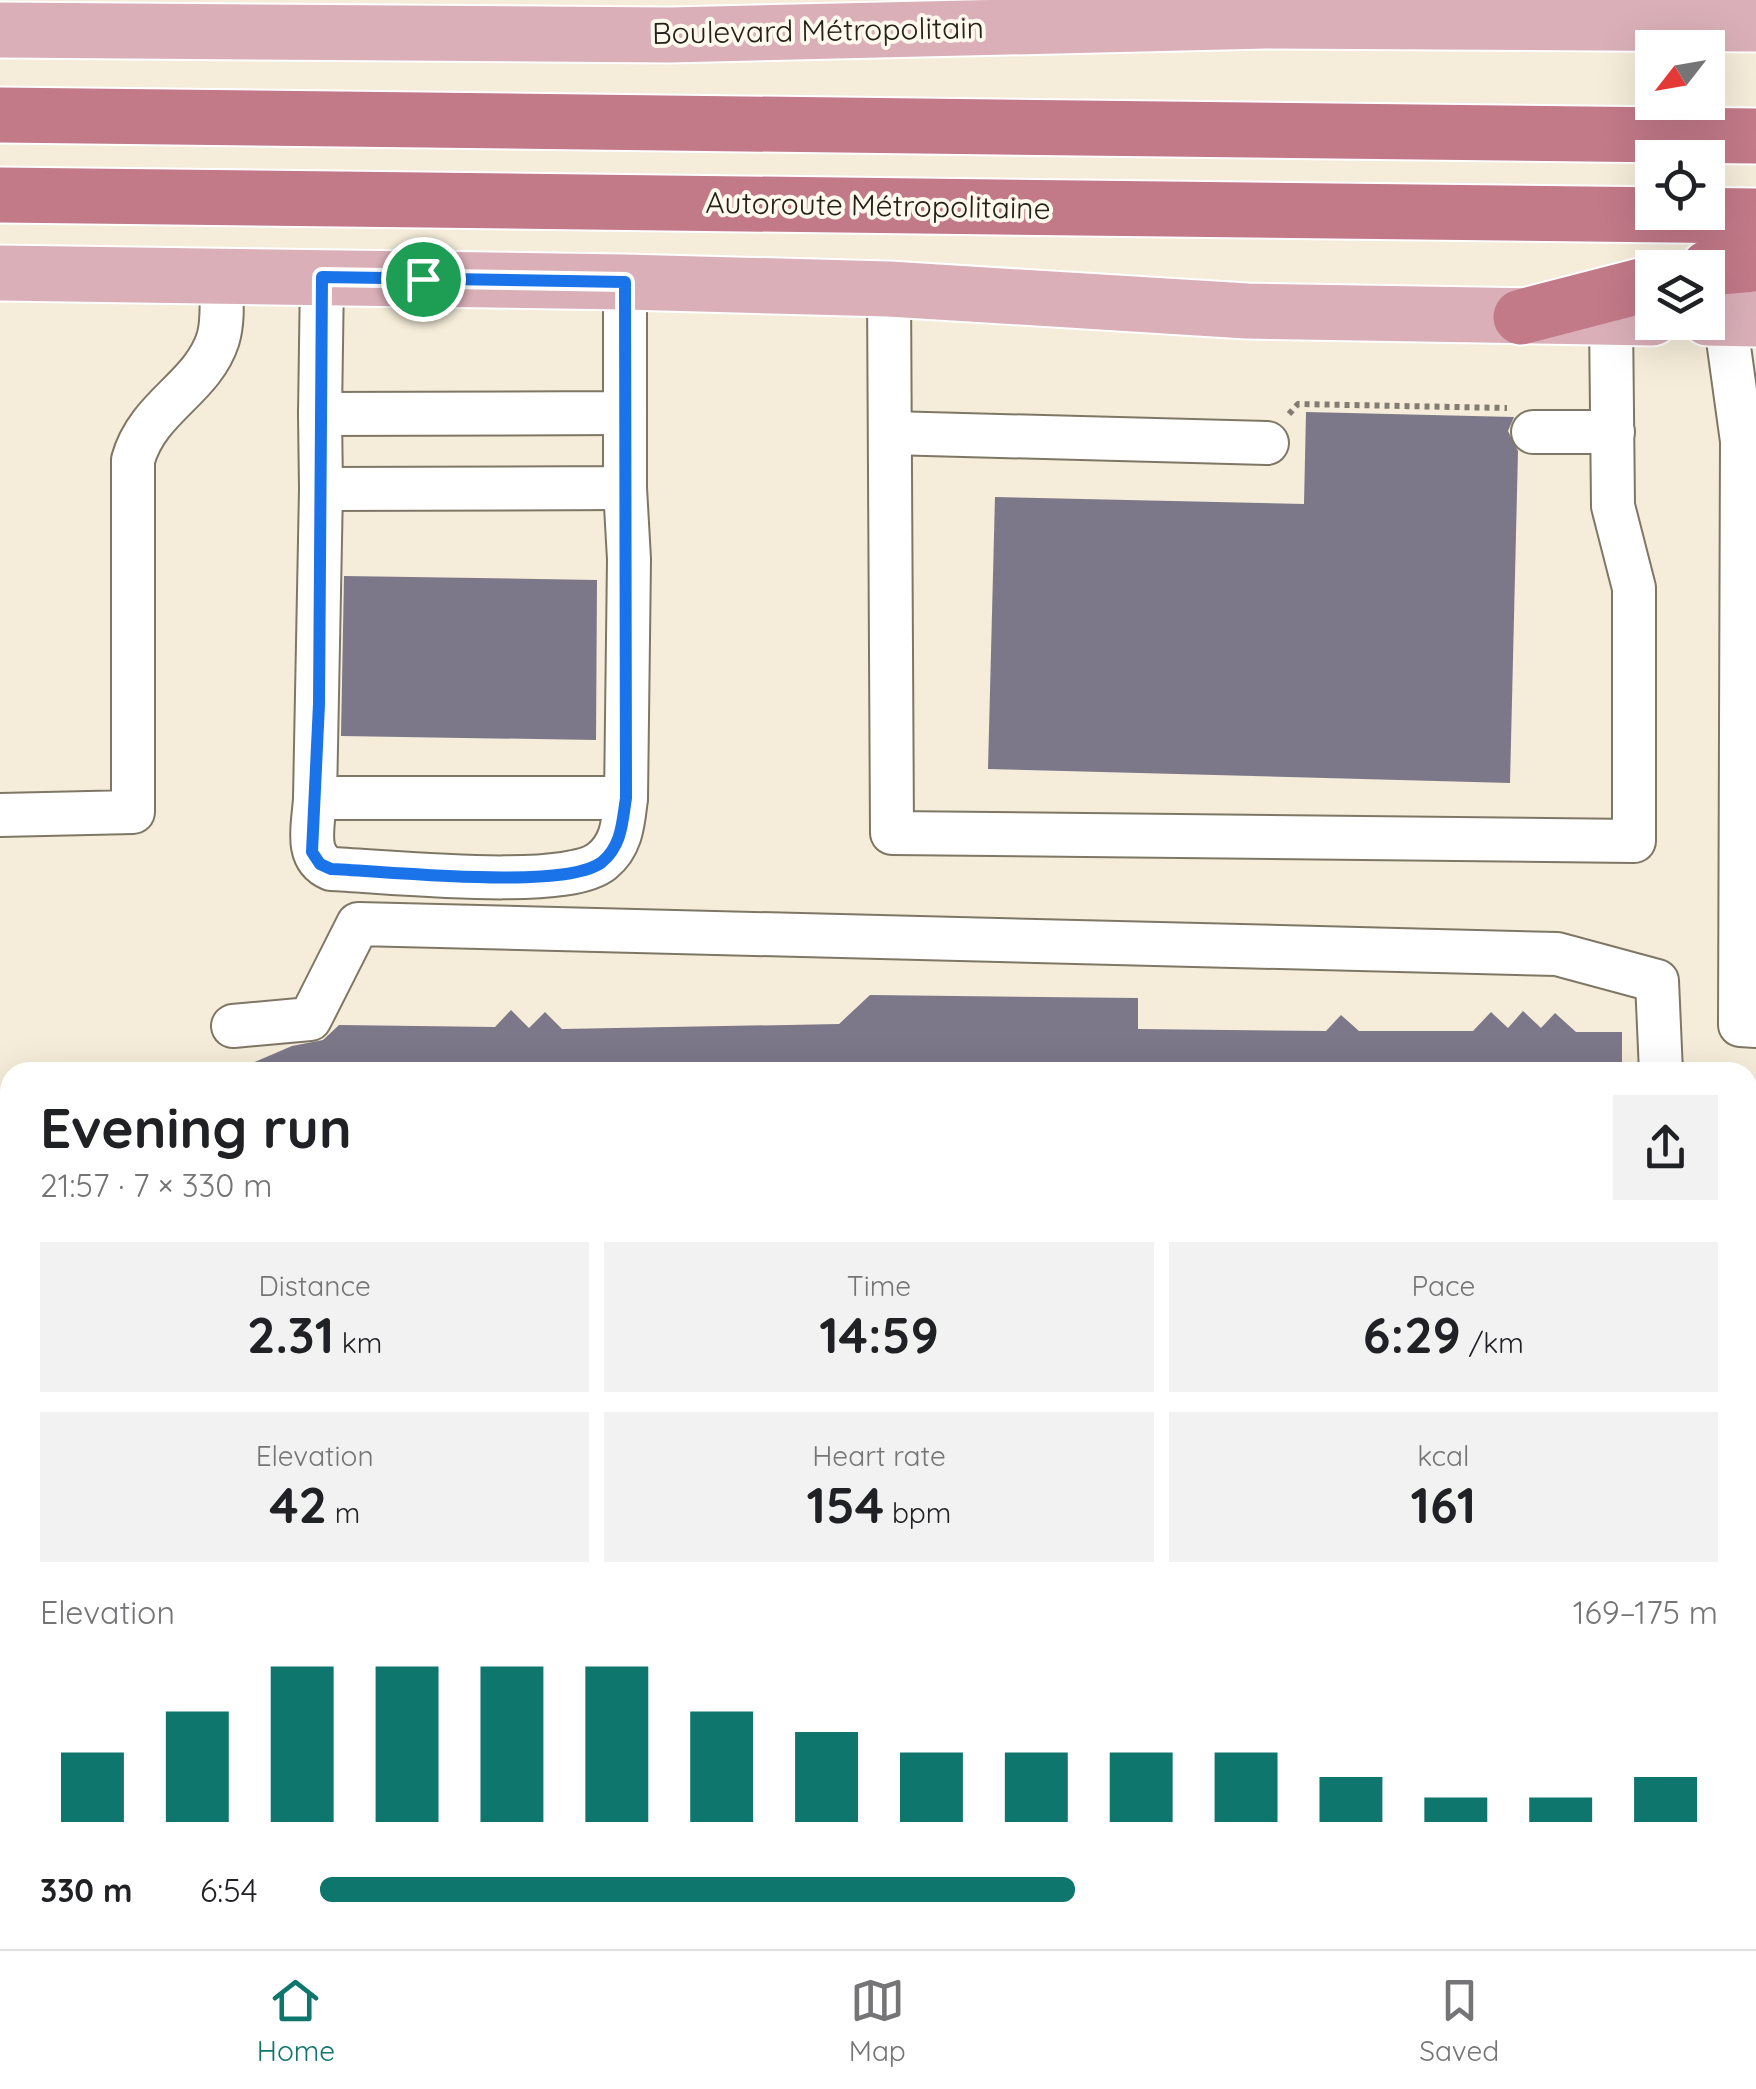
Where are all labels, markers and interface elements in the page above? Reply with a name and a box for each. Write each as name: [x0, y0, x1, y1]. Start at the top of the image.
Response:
street label: Boulevard Métropolitain: [652, 8, 984, 52]
north arrow: [1635, 30, 1725, 120]
map controls: [1635, 30, 1725, 340]
button: locate: [1635, 140, 1725, 230]
street label: Autoroute Métropolitaine: [705, 183, 1051, 227]
pin: [381, 237, 466, 322]
button: layers: [1635, 250, 1725, 340]
icon: arrive: [396, 252, 451, 307]
text: Evening run: [40, 1093, 352, 1162]
button: share: [1613, 1095, 1718, 1200]
text: 21:57 · 7 × 330 m: [40, 1165, 272, 1205]
text: Distance: [259, 1268, 371, 1303]
text: Time: [847, 1268, 911, 1303]
text: Pace: [1411, 1268, 1475, 1303]
text: 2.31: [247, 1303, 334, 1366]
text: 14:59: [819, 1303, 939, 1366]
text: 6:29: [1363, 1303, 1461, 1366]
text: km: [334, 1325, 382, 1360]
text: /km: [1461, 1325, 1524, 1360]
text: Elevation: [256, 1438, 374, 1473]
text: Heart rate: [812, 1438, 946, 1473]
text: kcal: [1417, 1438, 1469, 1473]
text: 42: [269, 1473, 327, 1536]
text: 154: [807, 1473, 884, 1536]
text: 161: [1411, 1473, 1476, 1536]
text: m: [327, 1495, 360, 1530]
text: bpm: [884, 1495, 951, 1530]
text: Elevation: [40, 1592, 175, 1632]
text: 169–175 m: [1573, 1592, 1718, 1632]
text: 330 m: [40, 1870, 132, 1910]
text: 6:54: [200, 1870, 258, 1910]
tab: Home: [257, 1973, 335, 2068]
tab: Map: [849, 1973, 906, 2068]
tab: Saved: [1419, 1973, 1499, 2068]

